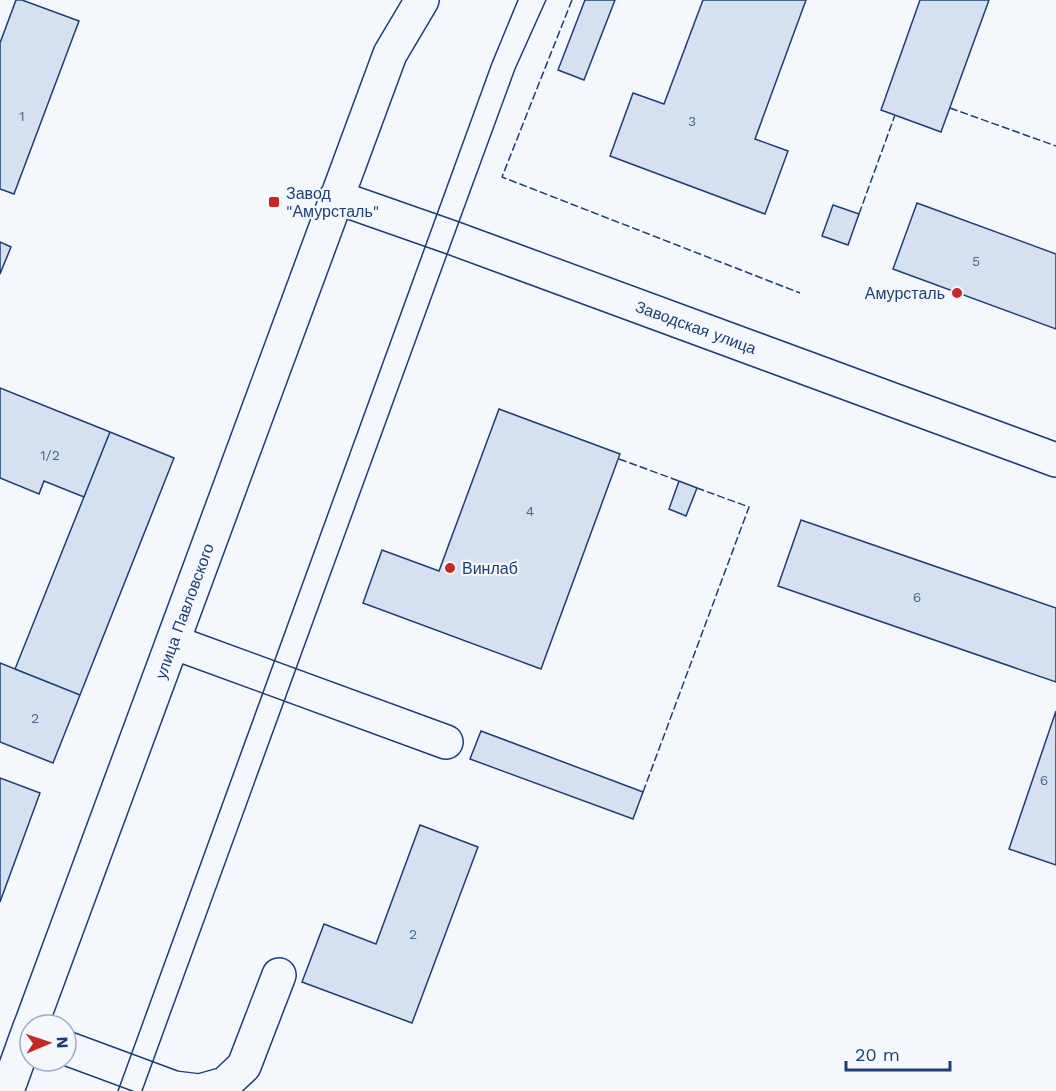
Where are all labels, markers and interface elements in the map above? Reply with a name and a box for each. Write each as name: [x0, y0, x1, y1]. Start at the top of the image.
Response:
house number: 1: [19, 108, 25, 124]
house number: 3: [688, 113, 696, 129]
place label: Завод "Амурсталь": [286, 184, 379, 221]
marker: Завод "Амурсталь": [267, 195, 281, 209]
house number: 5: [972, 253, 980, 269]
place label: Амурсталь: [865, 284, 945, 303]
marker: Амурсталь: [950, 286, 964, 300]
street label: Заводская улица: [633, 297, 759, 358]
house number: 1/2: [40, 447, 60, 463]
house number: 4: [526, 503, 534, 519]
street label: улица Павловского: [151, 541, 218, 682]
place label: Винлаб: [462, 559, 518, 578]
marker: Винлаб: [443, 561, 457, 575]
house number: 6: [913, 589, 921, 605]
house number: 2: [31, 710, 39, 726]
house number: 6: [1040, 772, 1048, 788]
house number: 2: [409, 926, 417, 942]
north arrow: [18, 1013, 78, 1073]
scale bar: [846, 1034, 950, 1072]
text: N: [53, 1036, 72, 1049]
text: 20 m: [855, 1044, 900, 1065]

